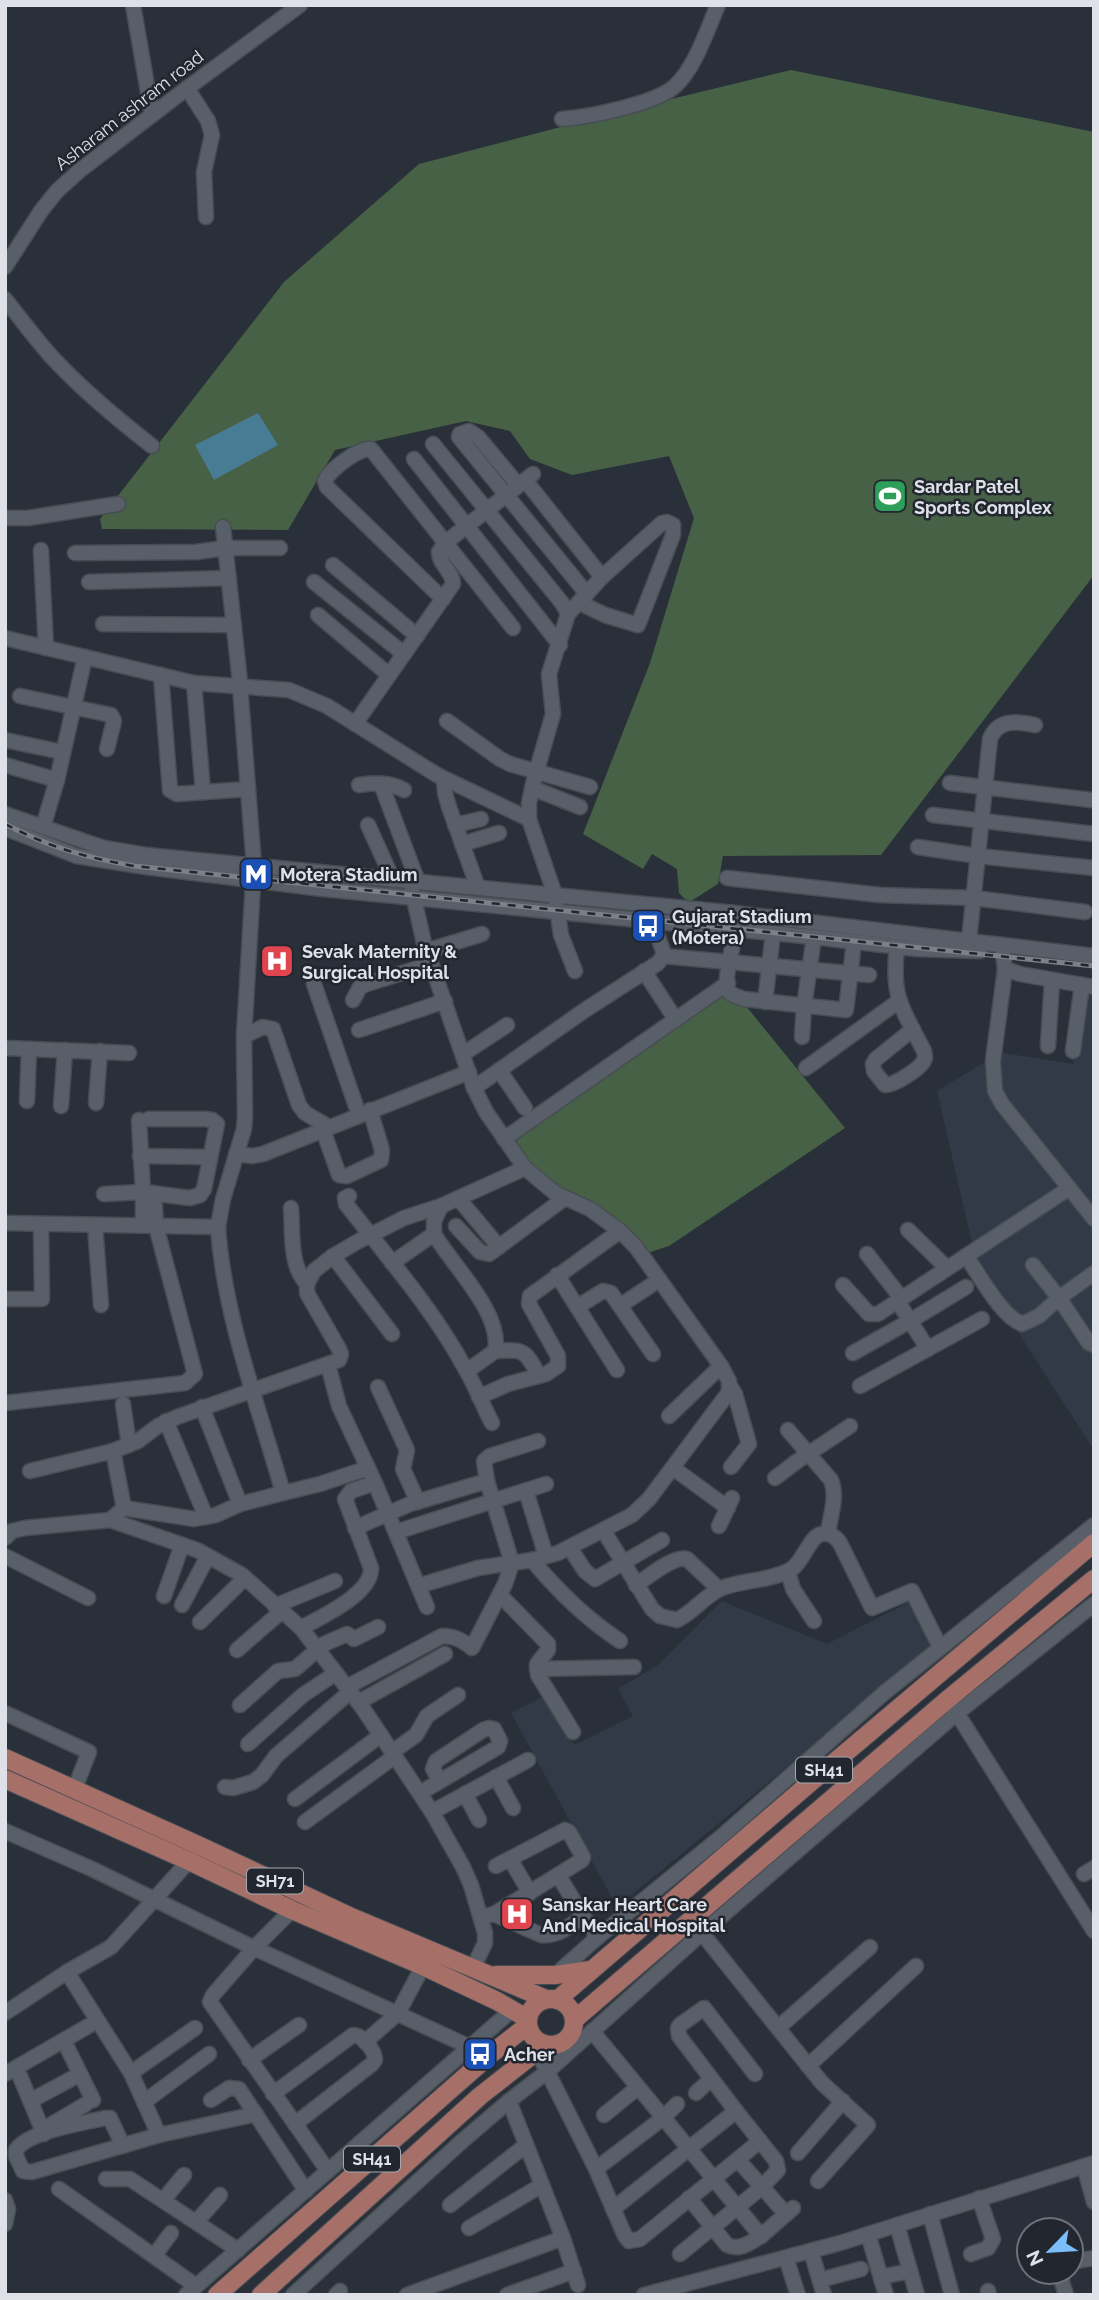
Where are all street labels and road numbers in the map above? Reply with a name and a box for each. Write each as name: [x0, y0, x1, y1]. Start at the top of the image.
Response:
street label: Asharam ashram road: [51, 46, 207, 174]
road number: SH41: [796, 1758, 852, 1782]
road number: SH71: [247, 1868, 303, 1894]
road number: SH41: [344, 2146, 400, 2172]

